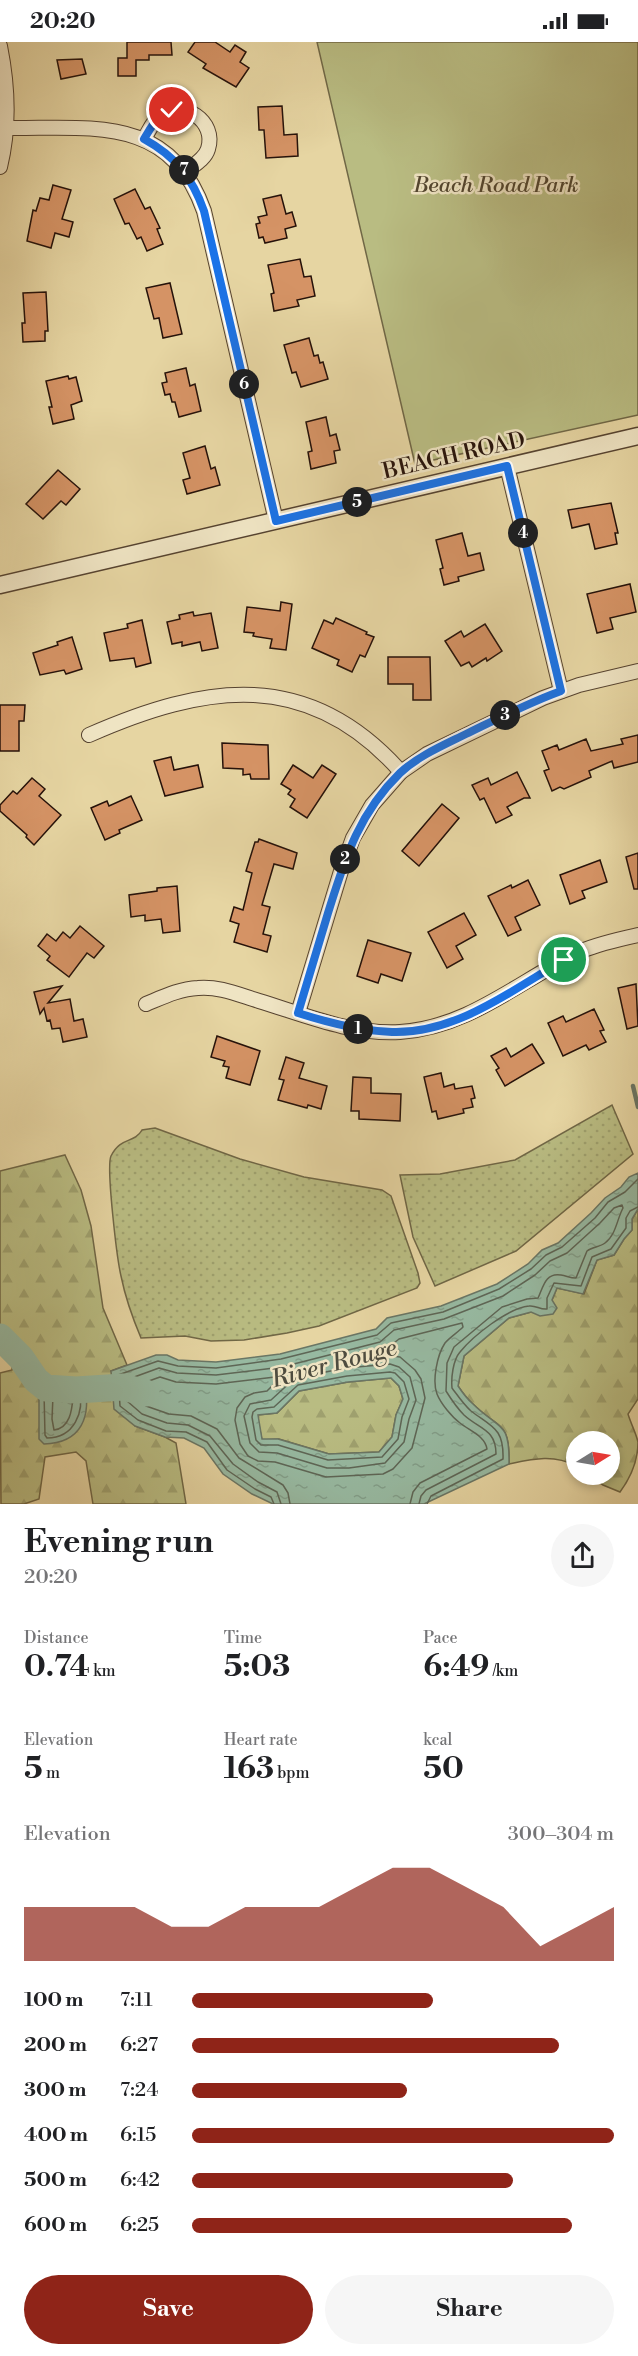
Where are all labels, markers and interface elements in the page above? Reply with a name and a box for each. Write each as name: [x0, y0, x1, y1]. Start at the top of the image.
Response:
text: 20:20: [30, 8, 96, 35]
pin: [146, 84, 197, 135]
icon: check: [155, 93, 188, 126]
pin: 7: [169, 155, 199, 185]
text: 7: [179, 160, 189, 180]
park label: Beach Road Park: [412, 172, 579, 199]
pin: 6: [229, 369, 259, 399]
text: 6: [239, 374, 249, 394]
street label: BEACH ROAD: [379, 426, 528, 486]
pin: 5: [342, 487, 372, 517]
text: 5: [352, 492, 362, 512]
pin: 4: [508, 518, 538, 548]
text: 4: [518, 523, 528, 543]
pin: 3: [490, 700, 520, 730]
text: 3: [500, 705, 510, 725]
pin: 2: [330, 844, 360, 874]
text: 2: [340, 849, 350, 869]
pin: [538, 934, 589, 985]
icon: arrive: [547, 943, 580, 976]
pin: 1: [343, 1014, 373, 1044]
text: 1: [354, 1019, 362, 1039]
water label: River Rouge: [267, 1333, 400, 1395]
north arrow: [566, 1431, 620, 1485]
map controls: [566, 1431, 620, 1485]
text: Evening run: [24, 1522, 213, 1563]
button: share: [551, 1524, 614, 1587]
text: 20:20: [24, 1565, 78, 1590]
text: Distance: [24, 1628, 89, 1648]
text: Time: [224, 1628, 262, 1648]
text: Pace: [423, 1628, 458, 1648]
text: 0.74: [24, 1648, 90, 1686]
text: 5:03: [224, 1648, 290, 1686]
text: 6:49: [423, 1648, 489, 1686]
text: km: [90, 1661, 116, 1681]
text: /km: [489, 1661, 518, 1681]
text: Elevation: [24, 1730, 93, 1750]
text: Heart rate: [224, 1730, 298, 1750]
text: kcal: [423, 1730, 452, 1750]
text: 5: [24, 1750, 43, 1788]
text: 163: [224, 1750, 274, 1788]
text: 50: [423, 1750, 464, 1788]
text: m: [43, 1763, 60, 1783]
text: bpm: [274, 1763, 310, 1783]
text: Elevation: [24, 1822, 111, 1847]
text: 300–304 m: [508, 1822, 614, 1847]
text: 100 m: [24, 1988, 83, 2013]
text: 7:11: [120, 1988, 153, 2013]
text: 200 m: [24, 2033, 87, 2058]
text: 6:27: [120, 2033, 158, 2058]
text: 300 m: [24, 2078, 87, 2103]
text: 7:24: [120, 2078, 158, 2103]
text: 400 m: [24, 2123, 88, 2148]
text: 6:15: [120, 2123, 156, 2148]
text: 500 m: [24, 2168, 87, 2193]
text: 6:42: [120, 2168, 160, 2193]
text: 600 m: [24, 2213, 87, 2238]
text: 6:25: [120, 2213, 159, 2238]
button: Save: [24, 2275, 313, 2344]
button: Share: [325, 2275, 614, 2344]

